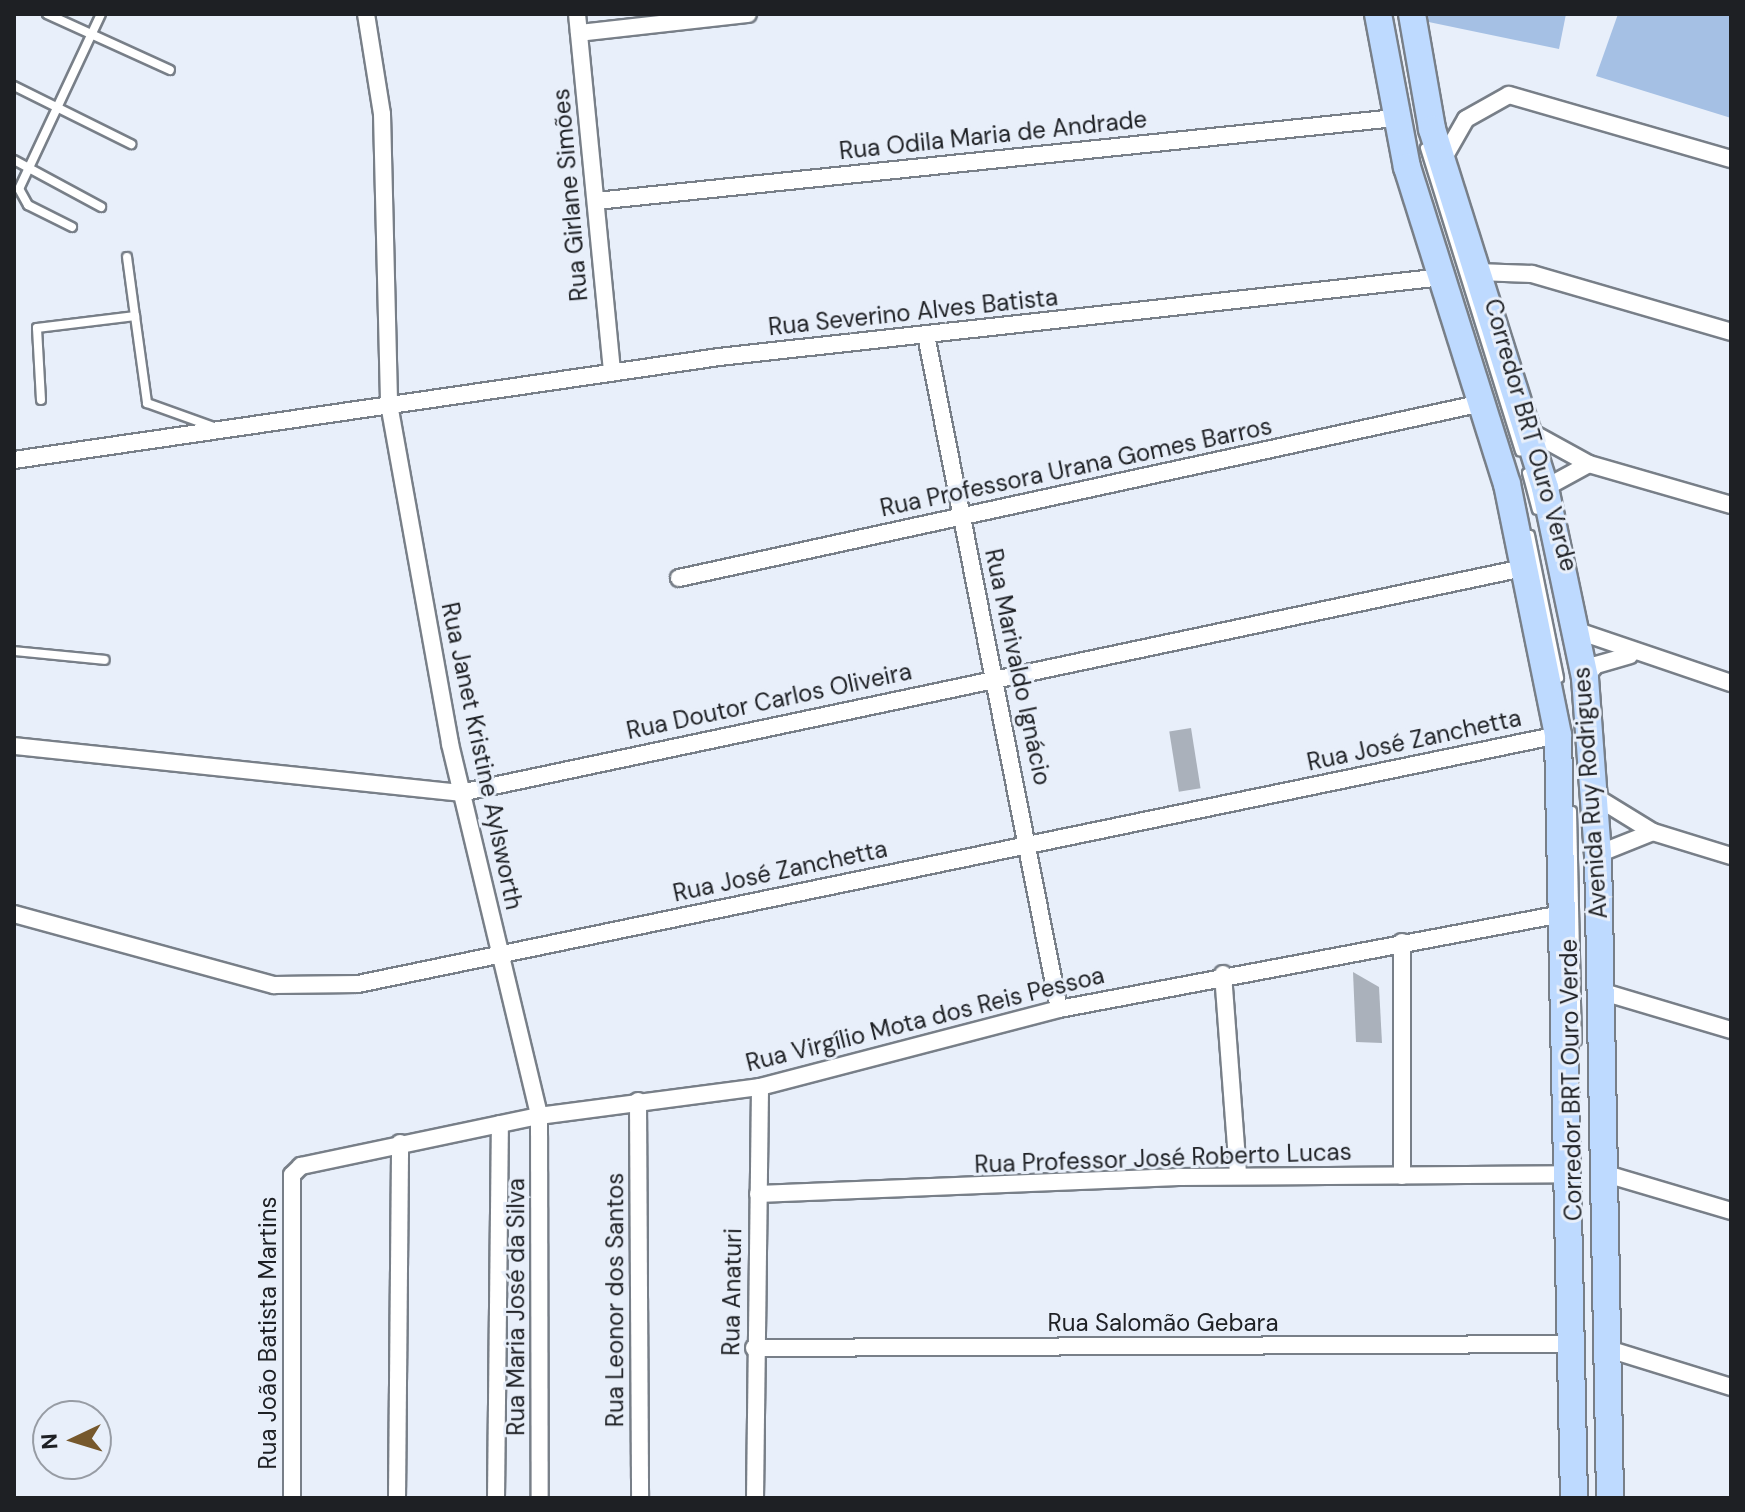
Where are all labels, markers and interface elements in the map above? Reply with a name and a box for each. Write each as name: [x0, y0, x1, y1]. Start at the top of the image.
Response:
street label: Rua Girlane Simões: [546, 87, 594, 303]
street label: Rua Odila Maria de Andrade: [838, 105, 1148, 165]
street label: Rua Severino Alves Batista: [767, 282, 1059, 342]
street label: Corredor BRT Ouro Verde: [1478, 295, 1584, 575]
street label: Rua Professora Urana Gomes Barros: [877, 411, 1275, 523]
street label: Rua Marivaldo Ignácio: [979, 546, 1057, 788]
street label: Rua Janet Kristine Aylsworth: [435, 600, 529, 912]
street label: Rua Doutor Carlos Oliveira: [624, 657, 914, 745]
street label: Avenida Ruy Rodrigues: [1567, 666, 1613, 920]
street label: Rua José Zanchetta: [1304, 703, 1524, 777]
street label: Rua José Zanchetta: [670, 834, 890, 908]
street label: Corredor BRT Ouro Verde: [1554, 939, 1588, 1221]
street label: Rua Virgílio Mota dos Reis Pessoa: [743, 960, 1107, 1078]
street label: Rua Professor José Roberto Lucas: [974, 1137, 1352, 1179]
street label: Rua Leonor dos Santos: [601, 1173, 629, 1427]
street label: Rua Maria José da Silva: [502, 1178, 530, 1436]
street label: Rua João Batista Martins: [254, 1196, 282, 1470]
street label: Rua Anaturi: [716, 1228, 748, 1356]
street label: Rua Salomão Gebara: [1048, 1309, 1278, 1337]
north arrow: [32, 1400, 112, 1480]
text: N: [35, 1433, 65, 1451]

